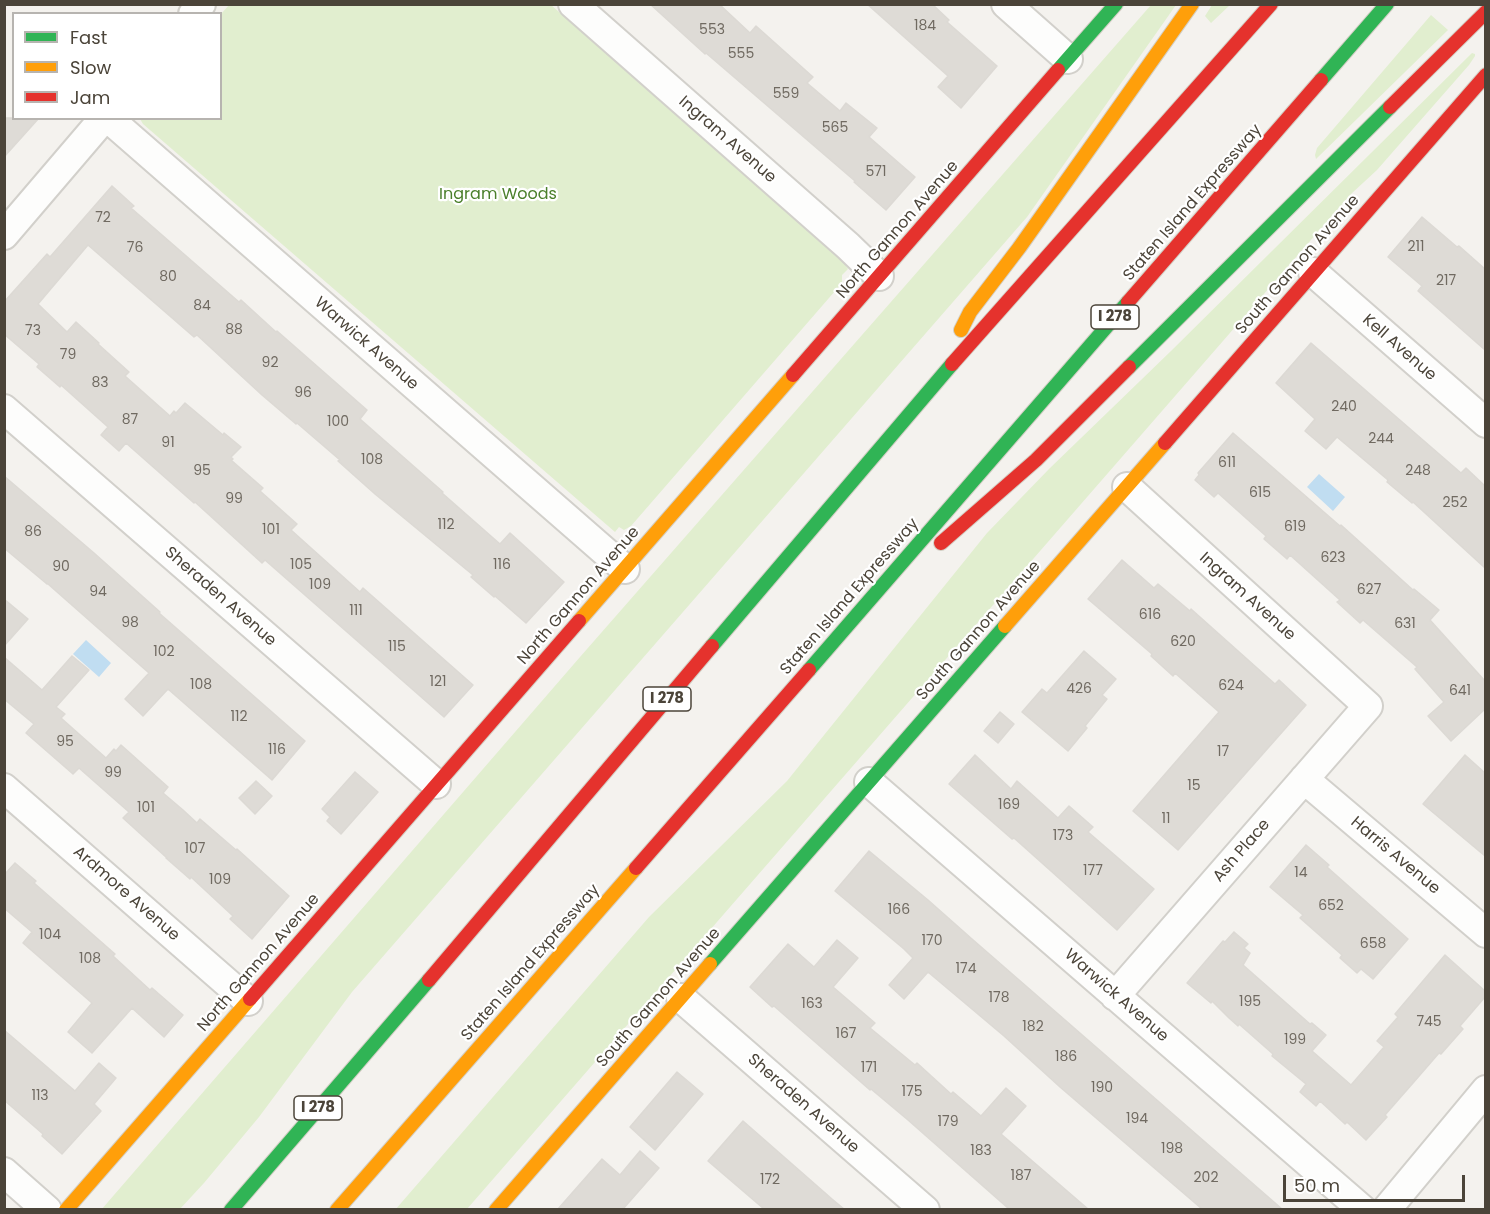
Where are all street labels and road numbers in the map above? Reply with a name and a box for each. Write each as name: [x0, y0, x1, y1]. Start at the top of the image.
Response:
street label: Ingram Avenue: [674, 93, 780, 187]
street label: Staten Island Expressway: [1120, 121, 1266, 285]
street label: North Gannon Avenue: [833, 157, 963, 303]
street label: South Gannon Avenue: [1232, 191, 1364, 339]
street label: Warwick Avenue: [310, 294, 422, 394]
road number: I 278: [1091, 305, 1139, 329]
street label: Kell Avenue: [1358, 311, 1440, 385]
street label: Staten Island Expressway: [777, 515, 923, 679]
street label: North Gannon Avenue: [514, 523, 644, 669]
street label: Sheraden Avenue: [160, 543, 280, 651]
street label: Ingram Avenue: [1195, 549, 1299, 645]
street label: South Gannon Avenue: [913, 557, 1045, 705]
road number: I 278: [643, 687, 691, 711]
street label: Harris Avenue: [1347, 813, 1443, 899]
street label: Ash Place: [1209, 816, 1275, 886]
street label: Ardmore Avenue: [69, 843, 183, 945]
street label: Staten Island Expressway: [458, 881, 604, 1045]
street label: North Gannon Avenue: [194, 890, 324, 1036]
street label: South Gannon Avenue: [593, 924, 725, 1072]
street label: Warwick Avenue: [1060, 946, 1172, 1046]
street label: Sheraden Avenue: [743, 1050, 863, 1158]
road number: I 278: [294, 1096, 342, 1120]

